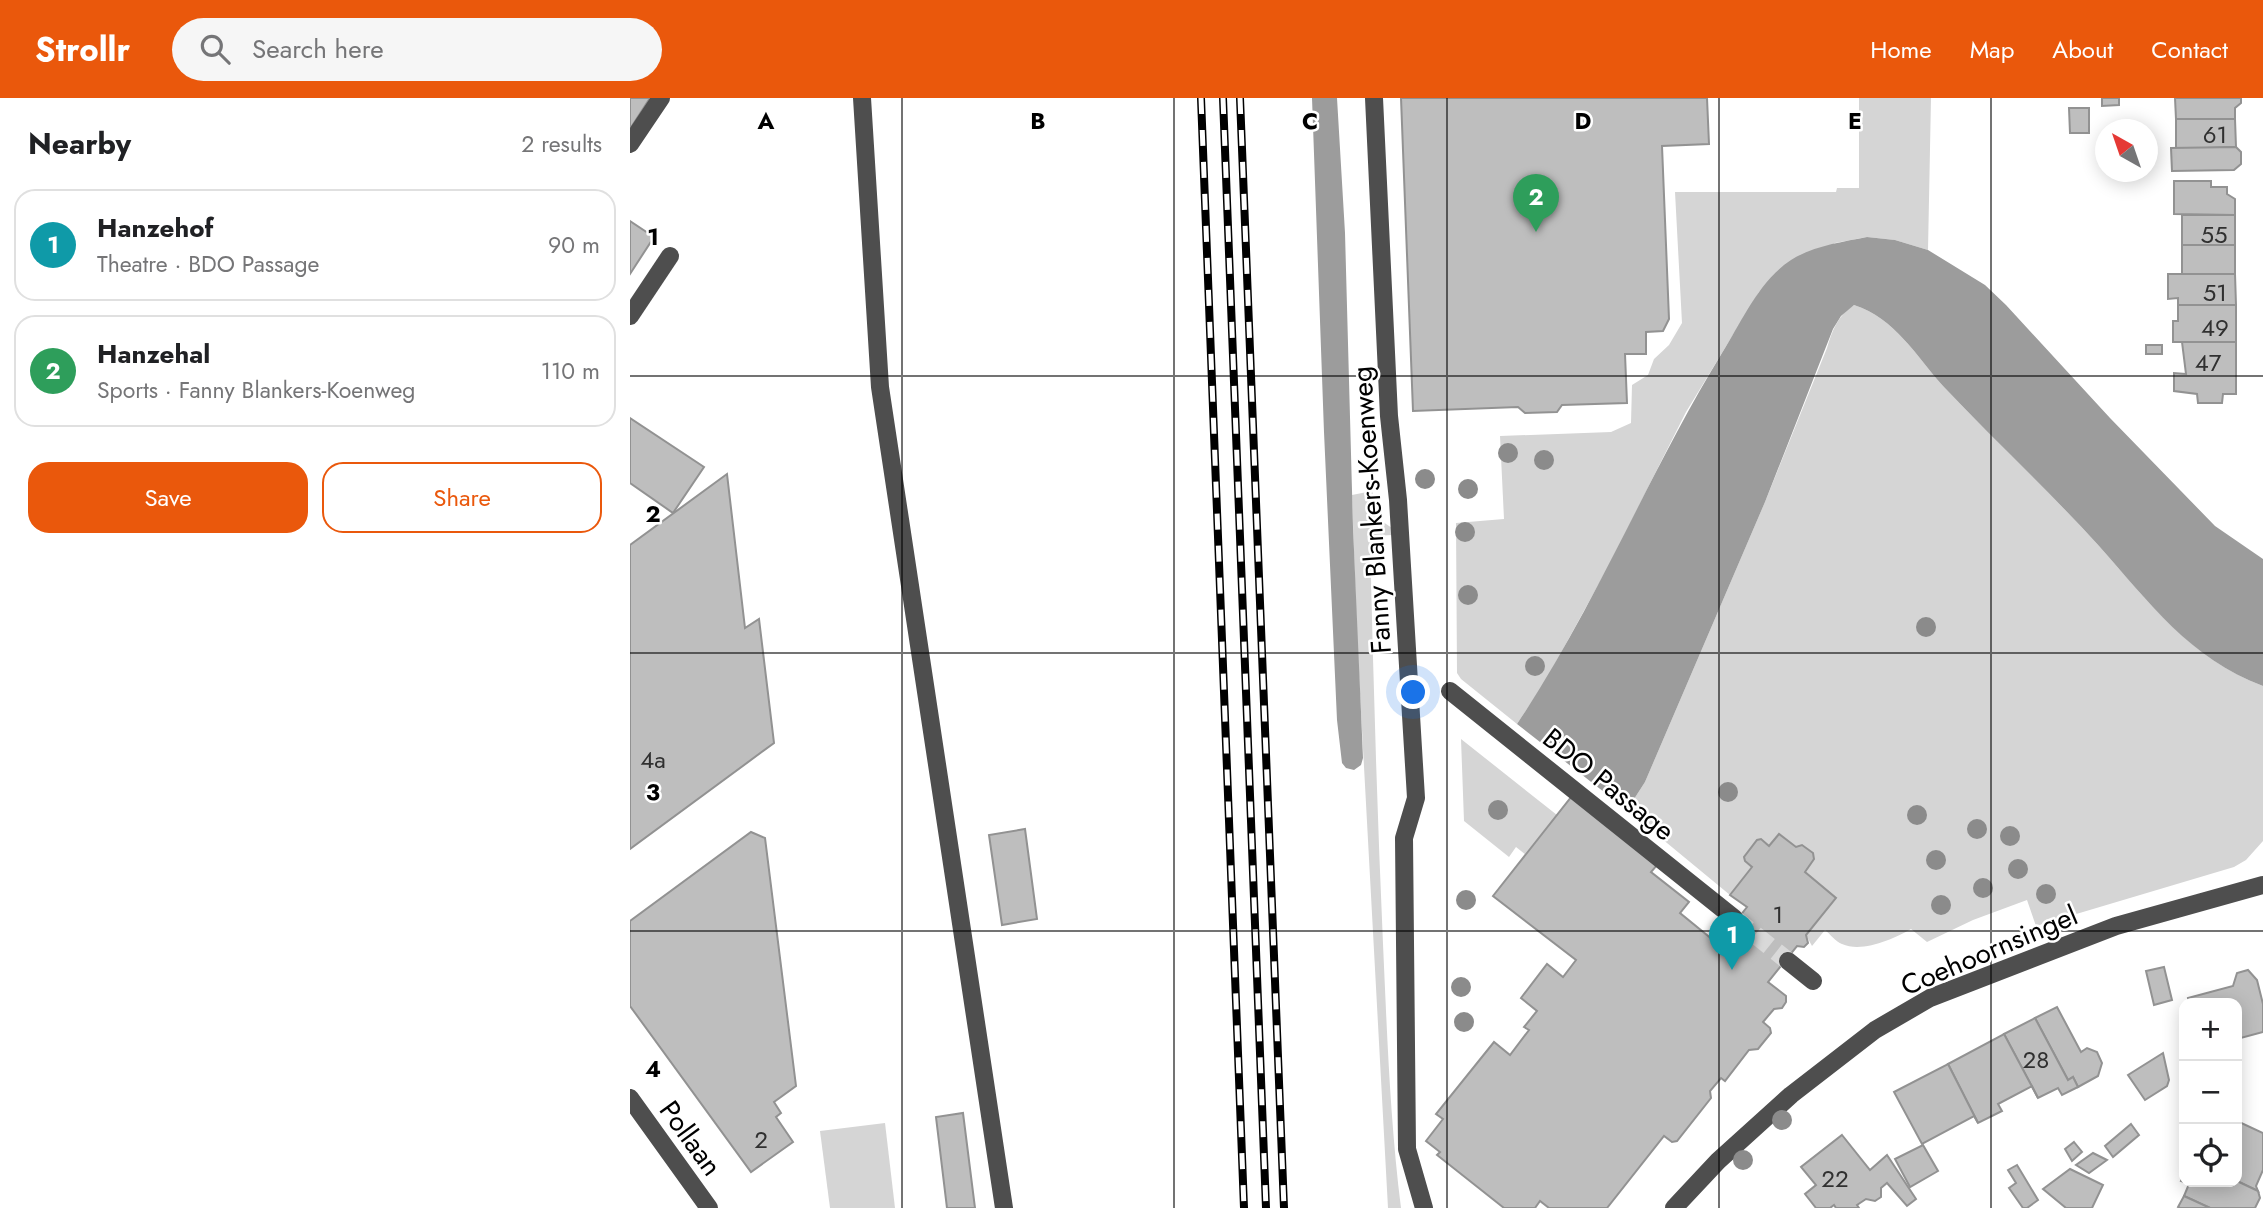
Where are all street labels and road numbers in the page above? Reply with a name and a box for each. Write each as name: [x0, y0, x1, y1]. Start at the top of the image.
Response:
street label: Fanny Blankers-Koenweg: [1341, 365, 1402, 655]
street label: BDO Passage: [1534, 718, 1684, 851]
street label: Coehoornsingel: [1894, 895, 2084, 1006]
street label: Pollaan: [649, 1092, 732, 1184]

